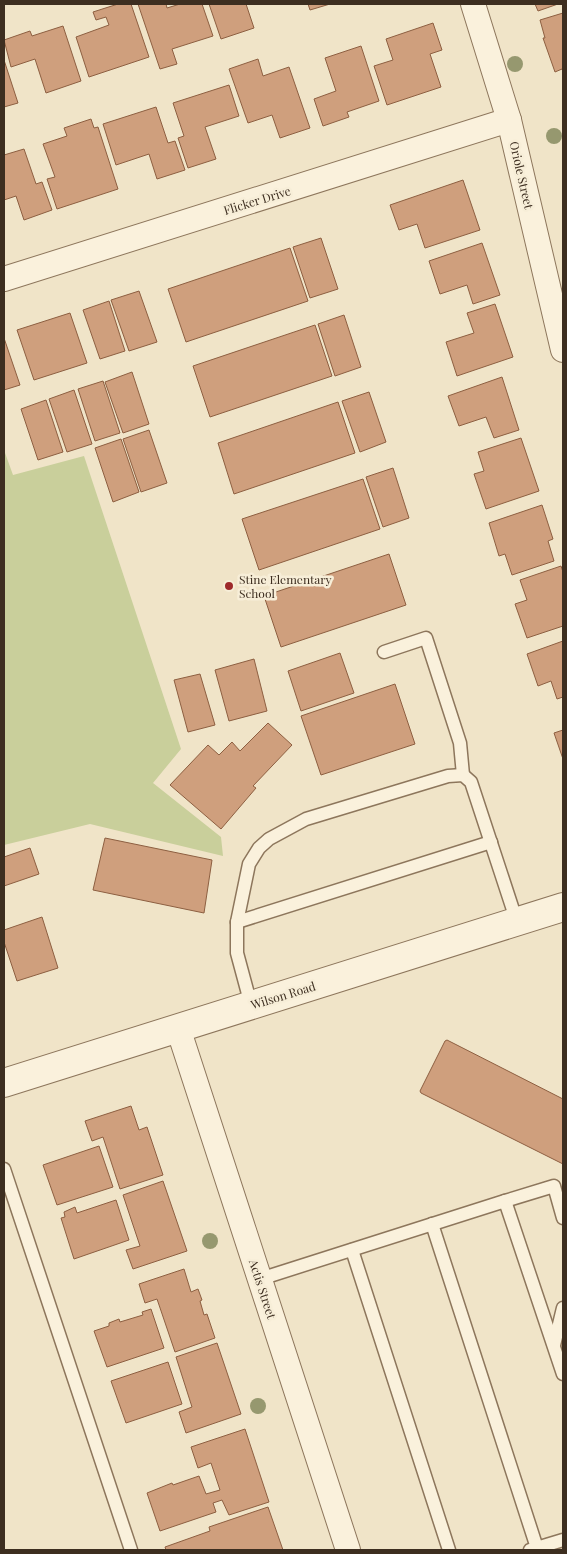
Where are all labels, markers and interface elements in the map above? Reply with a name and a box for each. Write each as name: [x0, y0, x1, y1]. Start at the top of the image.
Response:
street label: Oriole Street: [506, 140, 538, 211]
street label: Flicker Drive: [222, 182, 292, 218]
place label: Stine Elementary School: [239, 571, 332, 601]
marker: Stine Elementary School: [223, 580, 235, 592]
street label: Wilson Road: [248, 978, 317, 1013]
street label: Actis Street: [246, 1256, 280, 1322]

